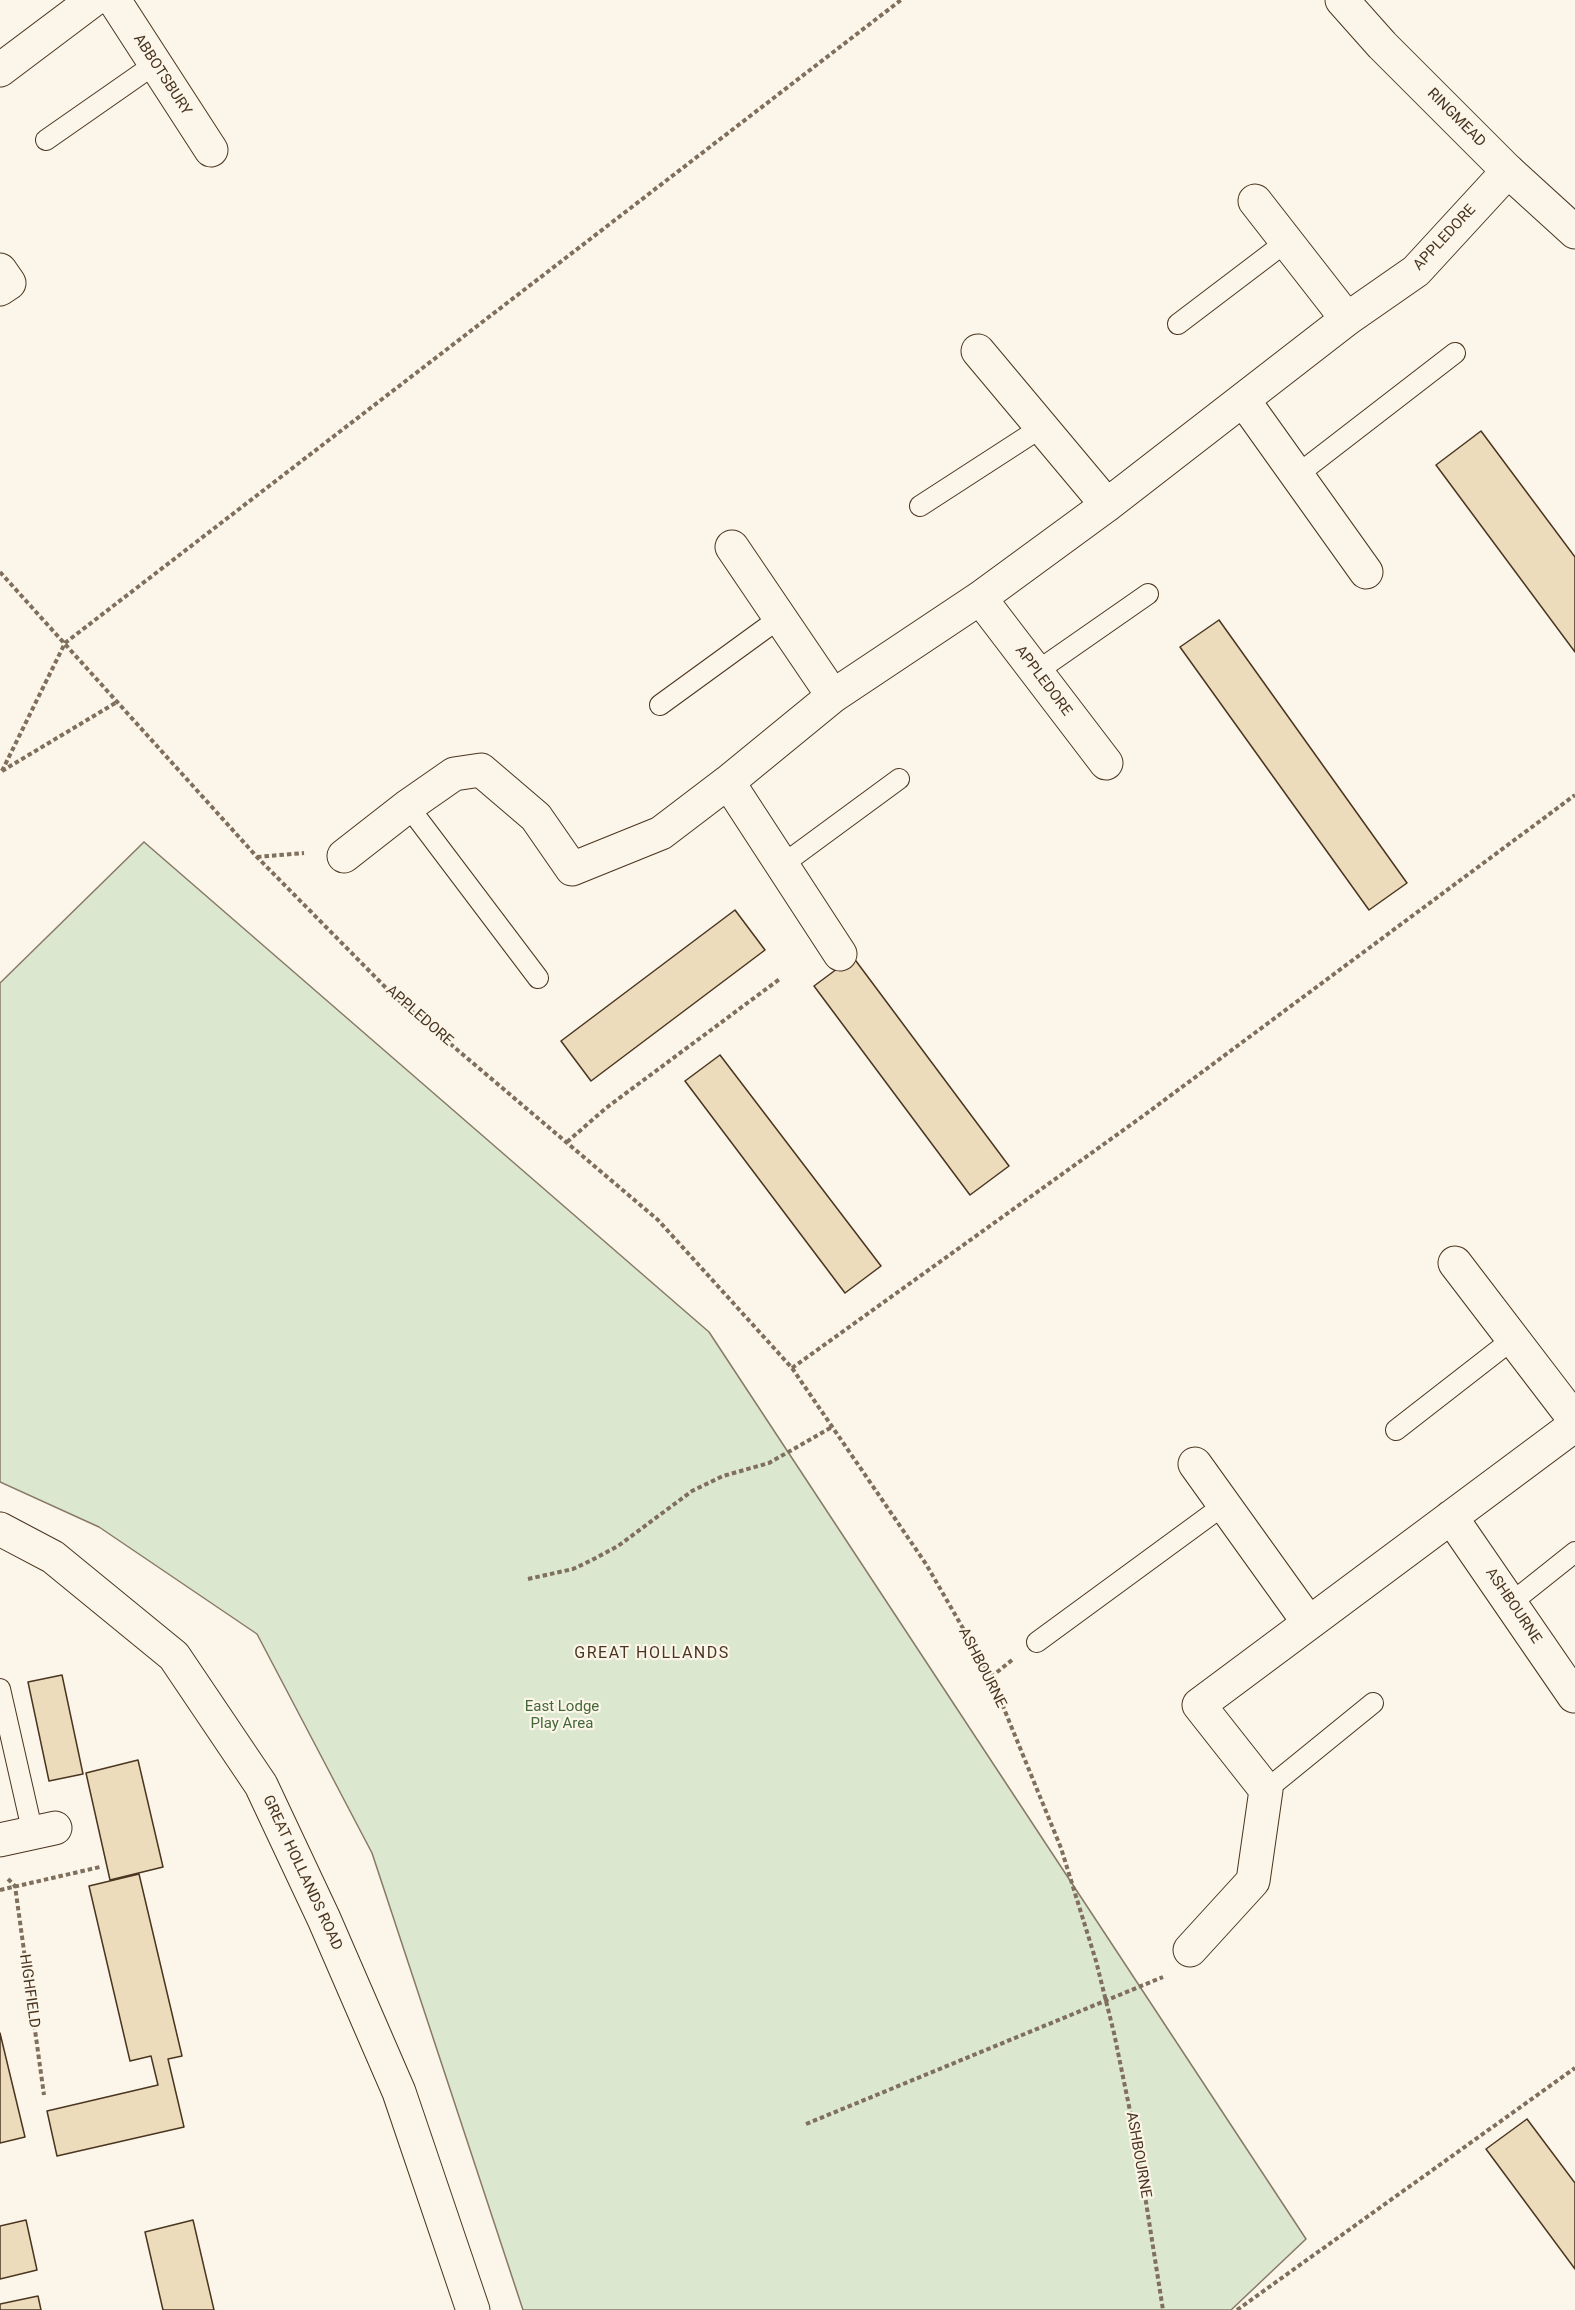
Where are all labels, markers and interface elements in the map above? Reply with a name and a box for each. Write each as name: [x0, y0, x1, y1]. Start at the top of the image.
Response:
street label: ABBOTSBURY: [129, 31, 195, 119]
street label: RINGMEAD: [1423, 85, 1489, 151]
street label: APPLEDORE: [1410, 201, 1480, 275]
street label: APPLEDORE: [1011, 642, 1075, 720]
street label: APPLEDORE: [382, 982, 456, 1050]
street label: ASHBOURNE: [1481, 1565, 1545, 1647]
street label: ASHBOURNE: [954, 1625, 1010, 1711]
district label: GREAT HOLLANDS: [574, 1644, 730, 1664]
park label: East Lodge Play Area: [525, 1698, 599, 1733]
street label: GREAT HOLLANDS ROAD: [258, 1793, 346, 1953]
street label: HIGHFIELD: [15, 1953, 43, 2029]
street label: ASHBOURNE: [1122, 2110, 1154, 2200]

